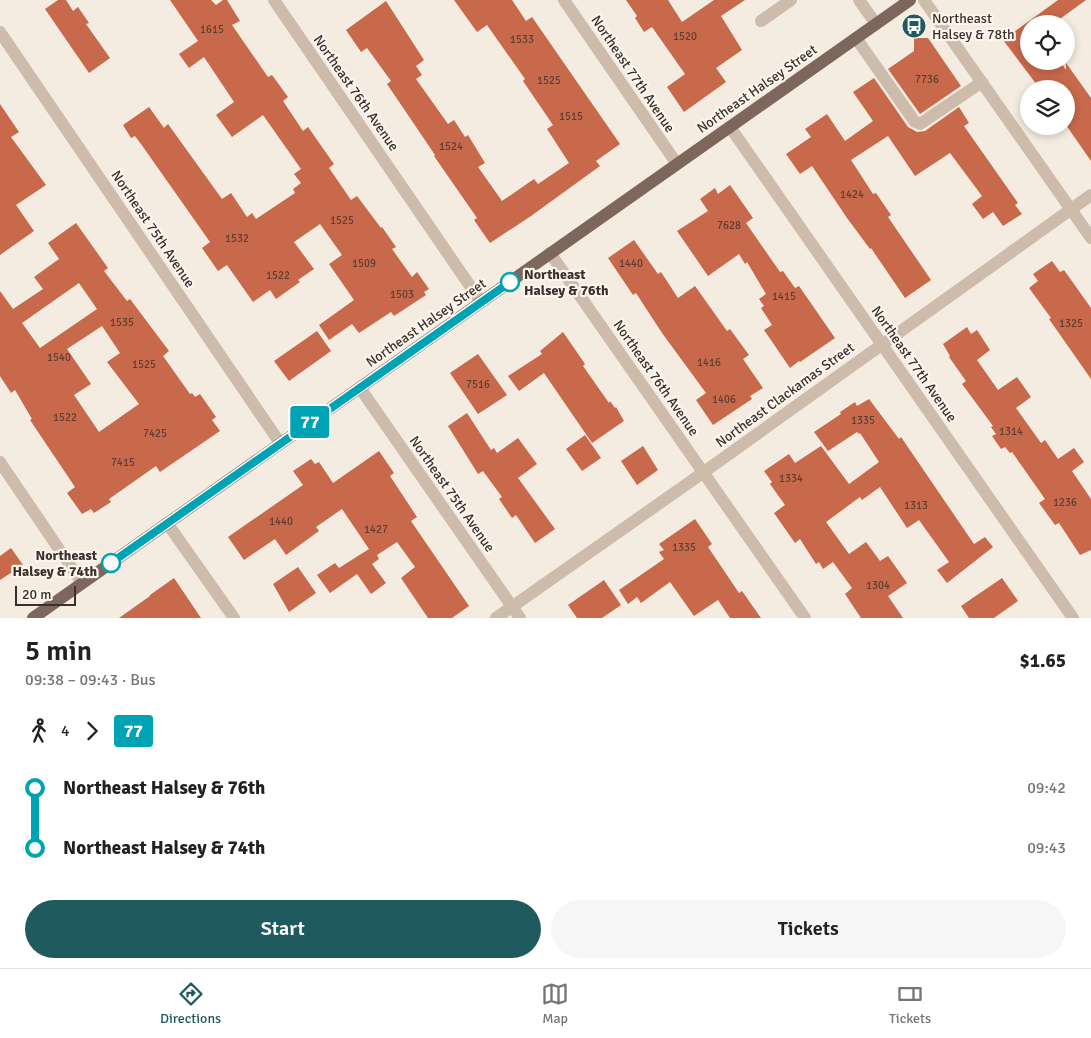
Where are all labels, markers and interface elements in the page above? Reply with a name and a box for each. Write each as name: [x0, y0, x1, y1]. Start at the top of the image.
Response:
place label: Northeast Halsey & 78th: [932, 10, 1015, 43]
street label: Northeast 77th Avenue: [588, 12, 678, 136]
bus stop icon: Northeast Halsey & 78th: [901, 13, 927, 39]
map controls: [1020, 15, 1075, 135]
button: locate: [1020, 15, 1075, 70]
house number: 1615: [200, 23, 224, 36]
house number: 1520: [673, 30, 697, 43]
street label: Northeast 76th Avenue: [310, 32, 402, 154]
house number: 1533: [510, 33, 534, 46]
street label: Northeast Halsey Street: [694, 41, 820, 137]
house number: 7736: [915, 73, 939, 86]
house number: 1525: [537, 74, 561, 87]
button: layers: [1020, 80, 1075, 135]
house number: 1515: [559, 110, 583, 123]
house number: 1524: [439, 140, 463, 153]
street label: Northeast 75th Avenue: [108, 167, 198, 291]
house number: 1424: [840, 188, 864, 201]
house number: 1525: [330, 214, 354, 227]
house number: 7628: [717, 219, 741, 232]
house number: 1532: [225, 232, 249, 245]
house number: 1509: [352, 257, 376, 270]
house number: 1440: [619, 257, 643, 270]
place label: Northeast Halsey & 76th: [524, 266, 609, 299]
house number: 1522: [266, 269, 290, 282]
marker: Northeast Halsey & 76th: [500, 272, 520, 292]
street label: Northeast Halsey Street: [363, 275, 489, 371]
house number: 1503: [390, 288, 414, 301]
house number: 1415: [772, 290, 796, 303]
street label: Northeast 77th Avenue: [868, 303, 960, 425]
house number: 1535: [110, 316, 134, 329]
street label: Northeast 76th Avenue: [610, 317, 702, 439]
house number: 1325: [1059, 317, 1083, 330]
street label: Northeast Clackamas Street: [712, 339, 858, 451]
house number: 1540: [47, 351, 71, 364]
house number: 1416: [697, 356, 721, 369]
house number: 1525: [132, 358, 156, 371]
house number: 7516: [466, 378, 490, 391]
house number: 1406: [712, 393, 736, 406]
line badge: 77: [288, 406, 332, 438]
house number: 1522: [53, 411, 77, 424]
text: 77: [300, 411, 320, 433]
house number: 1335: [851, 414, 875, 427]
house number: 1314: [999, 425, 1023, 438]
house number: 7425: [143, 427, 167, 440]
street label: Northeast 75th Avenue: [406, 433, 498, 555]
house number: 7415: [111, 456, 135, 469]
house number: 1334: [779, 472, 803, 485]
house number: 1236: [1053, 496, 1077, 509]
house number: 1313: [904, 499, 928, 512]
house number: 1440: [269, 515, 293, 528]
house number: 1427: [364, 523, 388, 536]
house number: 1335: [672, 541, 696, 554]
place label: Northeast Halsey & 74th: [13, 547, 98, 580]
marker: Northeast Halsey & 74th: [101, 553, 121, 573]
house number: 1304: [866, 579, 890, 592]
scale bar: [15, 583, 76, 606]
text: 20 m: [22, 586, 51, 603]
text: 5 min: [25, 634, 92, 668]
text: $1.65: [1020, 649, 1066, 673]
text: 09:38 – 09:43 · Bus: [25, 670, 156, 690]
icon: walk: [25, 717, 53, 745]
icon: forward: [78, 717, 106, 745]
text: 77: [124, 720, 143, 742]
text: 4: [61, 721, 70, 741]
text: Northeast Halsey & 76th: [63, 776, 265, 800]
text: 09:42: [1027, 778, 1066, 798]
text: Northeast Halsey & 74th: [63, 836, 265, 860]
text: 09:43: [1027, 838, 1066, 858]
button: Start: [25, 900, 541, 958]
button: Tickets: [551, 900, 1066, 958]
tab: Directions: [160, 980, 221, 1027]
tab: Map: [541, 980, 569, 1027]
tab: Tickets: [889, 980, 931, 1027]

